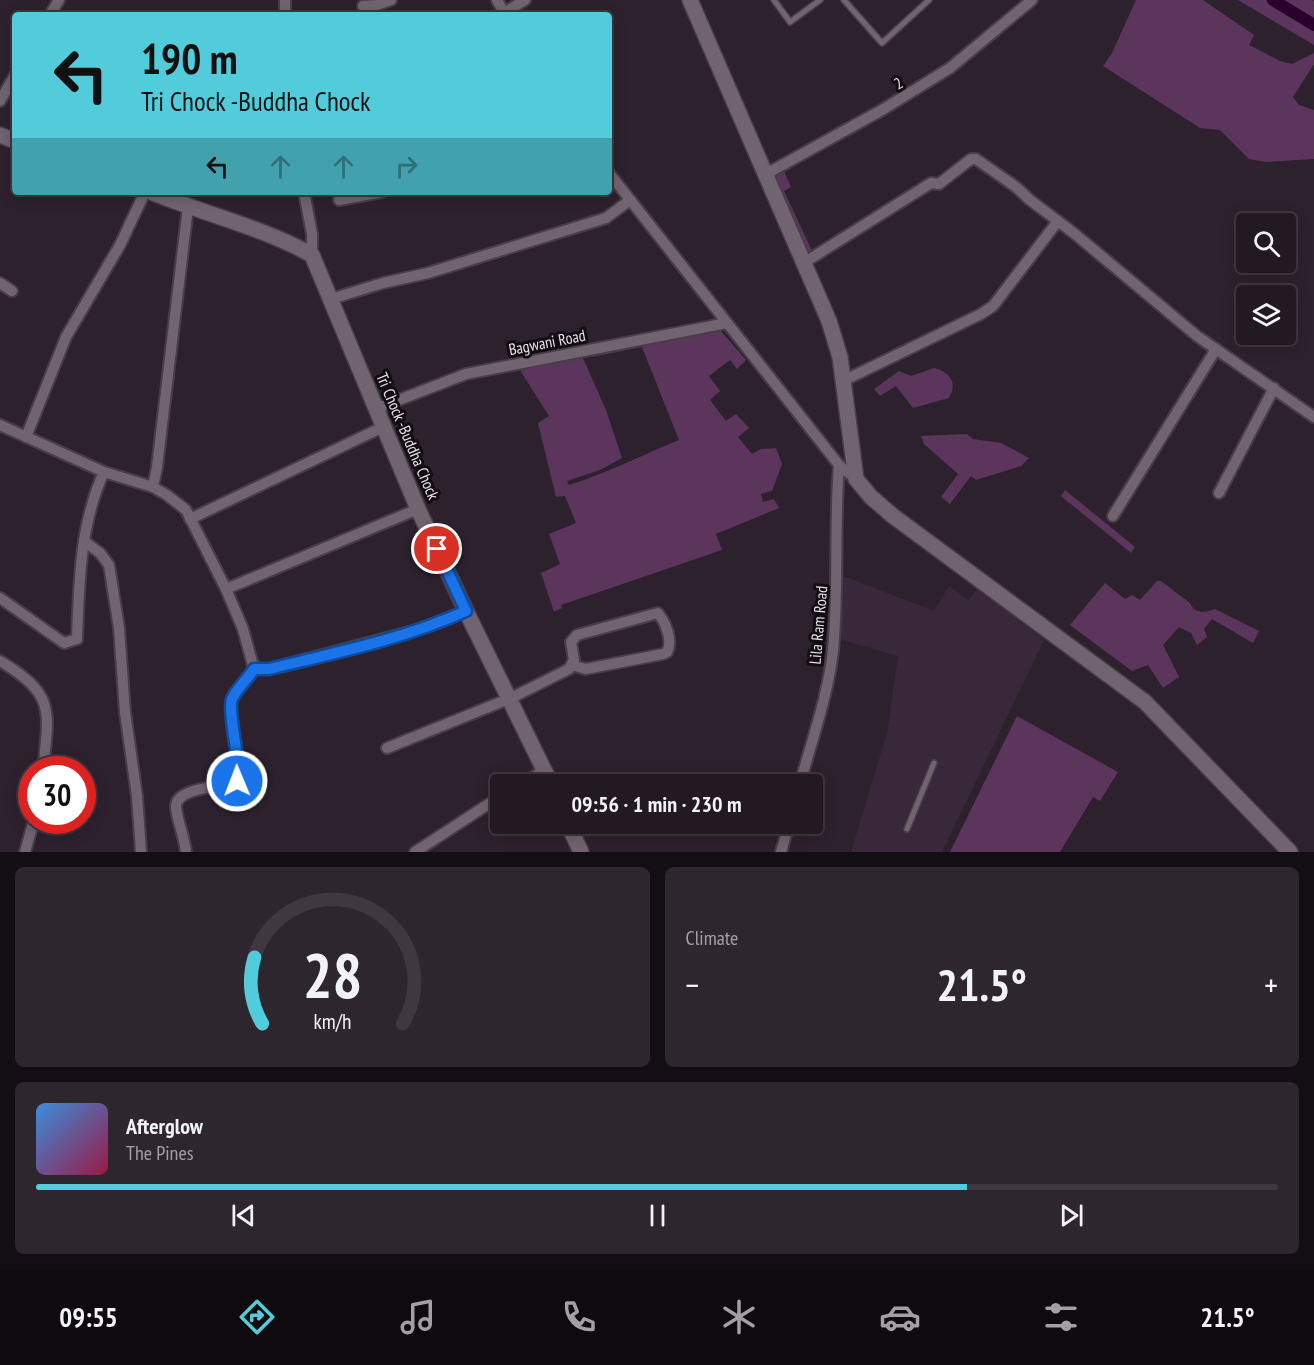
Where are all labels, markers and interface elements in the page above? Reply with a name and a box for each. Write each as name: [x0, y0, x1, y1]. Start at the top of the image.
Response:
text: 190 m: [141, 31, 238, 86]
icon: left: [42, 36, 120, 114]
street label: 2: [890, 73, 906, 93]
text: Tri Chock -Buddha Chock: [141, 84, 371, 118]
icon: left: [201, 150, 234, 183]
icon: ahead: [264, 150, 297, 183]
icon: ahead: [327, 150, 360, 183]
icon: right: [390, 150, 423, 183]
map controls: [1236, 213, 1296, 345]
button: search: [1236, 213, 1296, 273]
button: layers: [1236, 285, 1296, 345]
street label: Bagwani Road: [507, 325, 587, 359]
street label: Tri Chock -Buddha Chock: [372, 369, 444, 503]
pin: [411, 523, 462, 574]
icon: arrive: [420, 532, 453, 565]
street label: Lila Ram Road: [805, 585, 831, 665]
position arrow: [205, 749, 269, 813]
speed limit sign: 30: [18, 756, 96, 834]
text: 09:56 · 1 min · 230 m: [571, 790, 742, 818]
text: Climate: [686, 925, 738, 951]
text: 28: [302, 934, 362, 1015]
text: 21.5°: [937, 955, 1027, 1013]
text: −: [686, 963, 699, 1006]
text: +: [1264, 963, 1278, 1006]
text: km/h: [313, 1007, 351, 1035]
text: Afterglow: [126, 1112, 203, 1140]
text: The Pines: [126, 1140, 193, 1166]
icon: previous: [227, 1199, 260, 1232]
icon: pause: [641, 1199, 674, 1232]
icon: next: [1055, 1199, 1088, 1232]
icon: directions: [236, 1296, 278, 1338]
icon: music: [397, 1296, 439, 1338]
icon: phone: [558, 1296, 600, 1338]
icon: climate: [718, 1296, 760, 1338]
icon: car: [879, 1296, 921, 1338]
icon: filters: [1040, 1296, 1082, 1338]
text: 09:55: [59, 1300, 118, 1334]
text: 21.5°: [1200, 1300, 1255, 1334]

